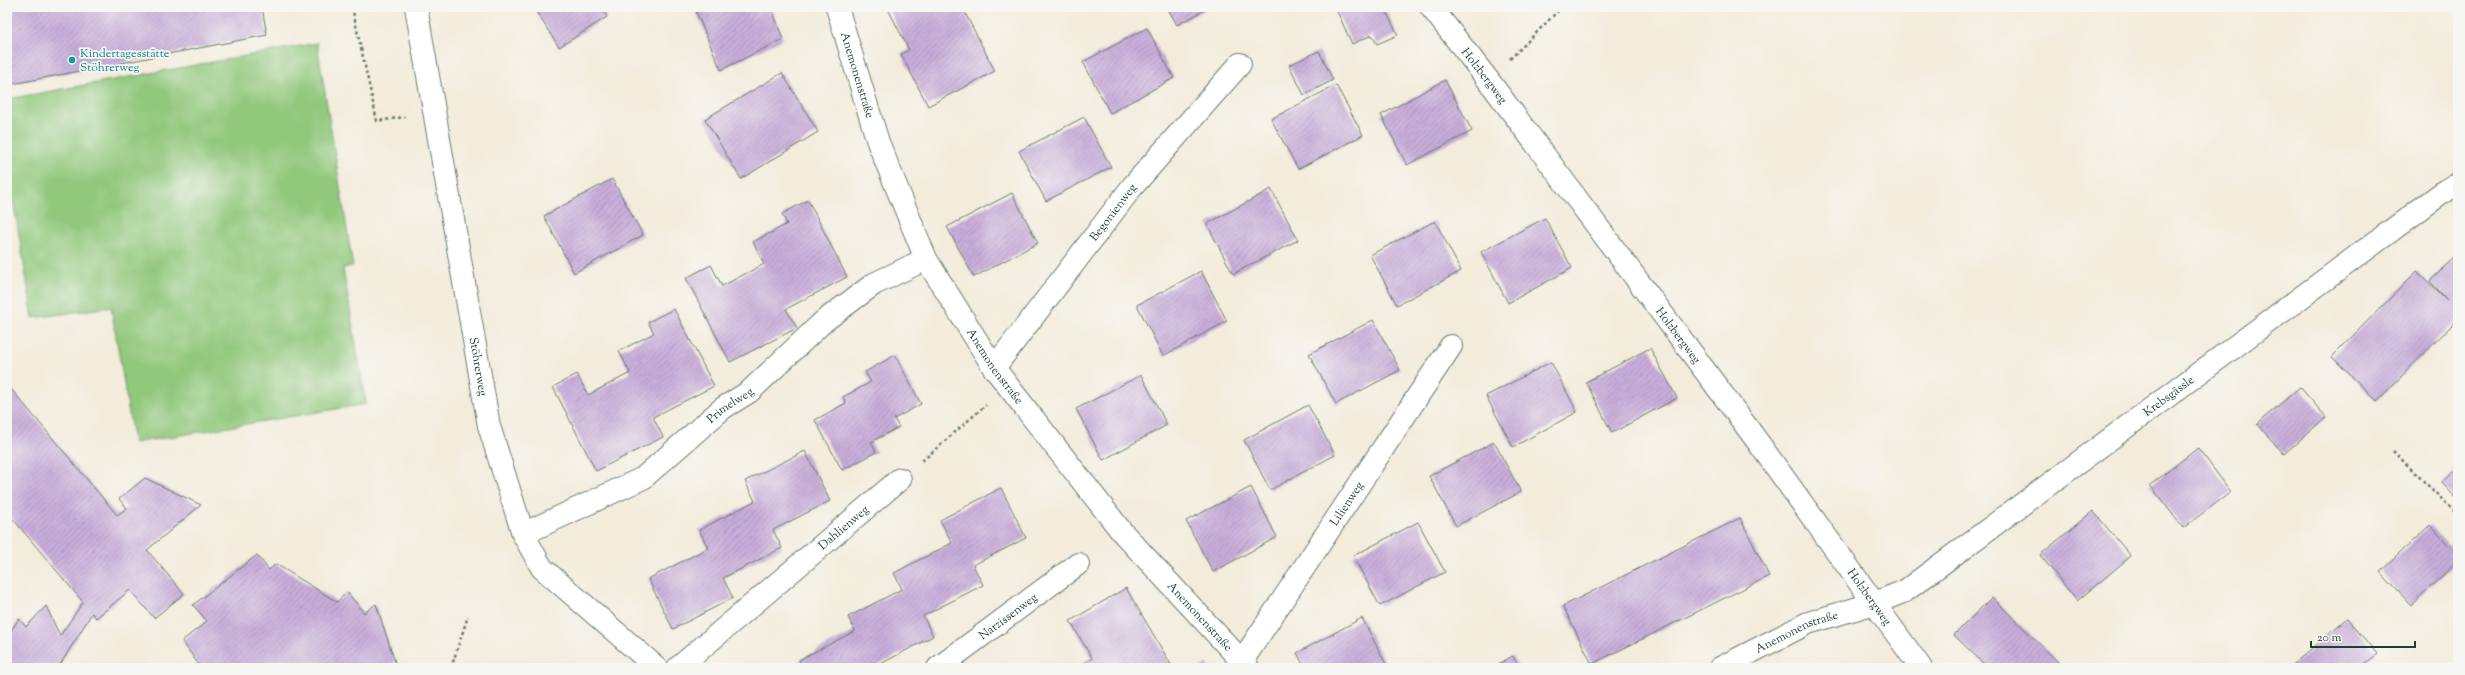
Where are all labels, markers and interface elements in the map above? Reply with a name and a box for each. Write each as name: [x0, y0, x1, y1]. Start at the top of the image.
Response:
street label: Anemonenstraße: [835, 30, 878, 121]
street label: Holzbergweg: [1456, 44, 1511, 108]
place label: Kindertagesstätte Stöhrerweg: [80, 45, 170, 77]
marker: Kindertagesstätte Stöhrerweg: [67, 55, 77, 65]
street label: Begonienweg: [1086, 180, 1142, 245]
street label: Holzbergweg: [1651, 304, 1705, 368]
street label: Anemonenstraße: [961, 325, 1027, 409]
street label: Stöhrerweg: [464, 336, 492, 398]
street label: Krebsgässle: [2140, 371, 2199, 421]
street label: Primelweg: [703, 384, 758, 428]
street label: Lilienweg: [1326, 478, 1369, 530]
street label: Dahlienweg: [815, 501, 873, 555]
street label: Holzbergweg: [1842, 565, 1896, 630]
street label: Anemonenstraße: [1162, 578, 1237, 656]
street label: Narzissenweg: [975, 589, 1042, 645]
street label: Anemonenstraße: [1752, 606, 1841, 659]
scale bar: [2311, 623, 2415, 649]
text: 20 m: [2317, 629, 2342, 647]

